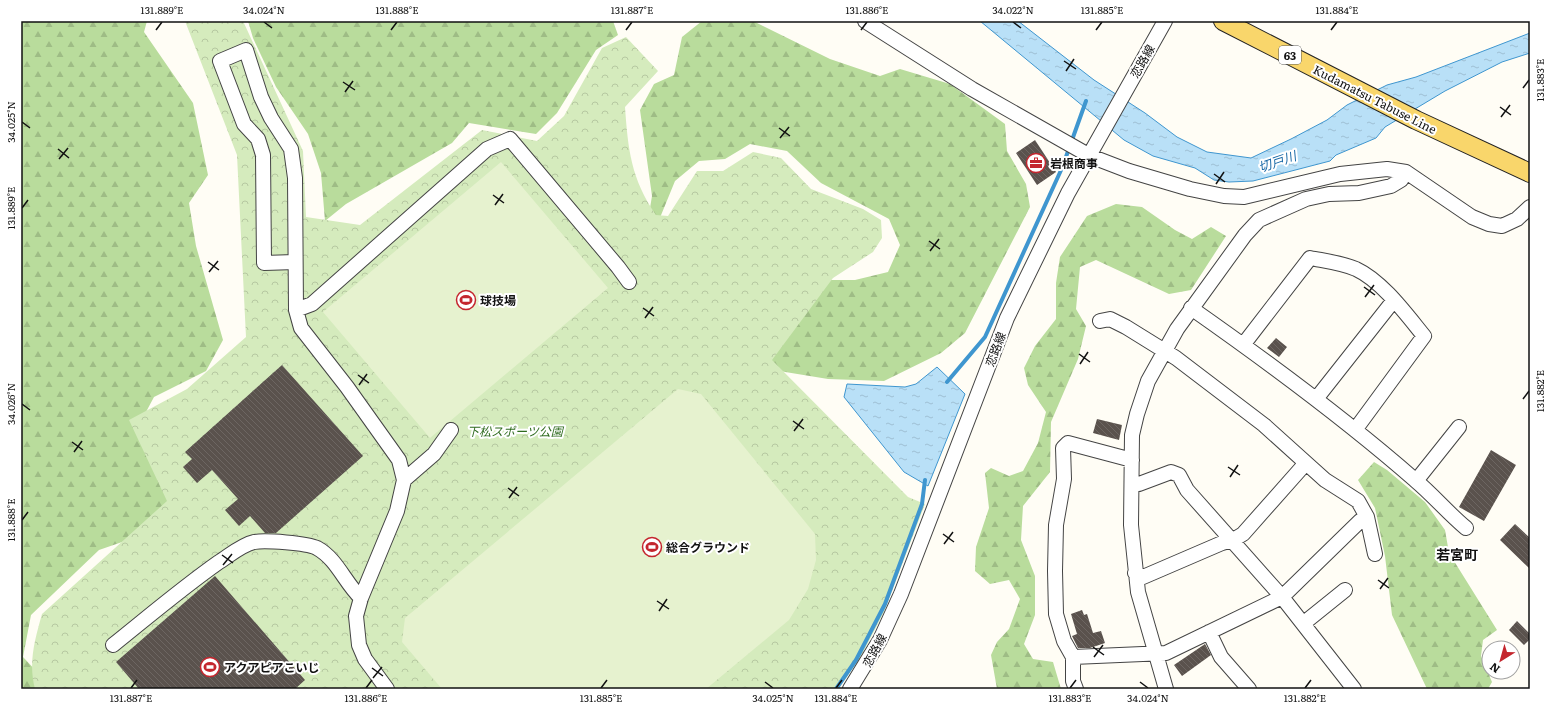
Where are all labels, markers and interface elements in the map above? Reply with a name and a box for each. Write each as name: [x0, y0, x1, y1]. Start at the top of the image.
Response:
text: 131.889°E: [141, 2, 183, 17]
text: 34.024°N: [243, 2, 285, 17]
text: 131.888°E: [375, 2, 419, 17]
text: 131.887°E: [611, 2, 653, 17]
text: 131.886°E: [846, 2, 888, 17]
text: 34.022°N: [992, 2, 1034, 17]
text: 131.885°E: [1081, 2, 1123, 17]
text: 131.884°E: [1316, 2, 1358, 17]
street label: 恋路線: [1125, 41, 1159, 81]
road number: 63: [1279, 46, 1301, 64]
text: 131.883°E: [1532, 59, 1547, 102]
street label: Kudamatsu Tabuse Line: [1310, 60, 1440, 138]
text: 34.025°N: [3, 101, 18, 143]
water label: 切戸川: [1255, 145, 1300, 176]
office icon: 岩根商事: [1025, 152, 1047, 174]
place label: 岩根商事: [1050, 154, 1098, 172]
text: 131.889°E: [3, 187, 18, 229]
sports icon: 球技場: [455, 289, 477, 311]
place label: 球技場: [480, 291, 516, 309]
street label: 恋路線: [980, 329, 1010, 369]
text: 131.882°E: [1532, 370, 1547, 412]
text: 34.026°N: [3, 383, 18, 425]
park label: 下松スポーツ公園: [467, 422, 565, 440]
text: 131.888°E: [3, 498, 18, 542]
sports icon: 総合グラウンド: [641, 536, 663, 558]
place label: 総合グラウンド: [666, 538, 750, 556]
district label: 若宮町: [1436, 544, 1478, 564]
street label: 恋路線: [857, 630, 891, 670]
north arrow: [1481, 640, 1521, 680]
sports icon: アクアピアこいじ: [199, 656, 221, 678]
place label: アクアピアこいじ: [224, 658, 319, 676]
text: N: [1486, 660, 1503, 678]
text: 131.887°E: [110, 690, 152, 705]
text: 131.886°E: [345, 690, 387, 705]
text: 131.885°E: [580, 690, 622, 705]
text: 34.025°N: [752, 690, 794, 705]
text: 131.884°E: [815, 690, 857, 705]
text: 131.883°E: [1049, 690, 1092, 705]
text: 34.024°N: [1127, 690, 1169, 705]
text: 131.882°E: [1284, 690, 1326, 705]

